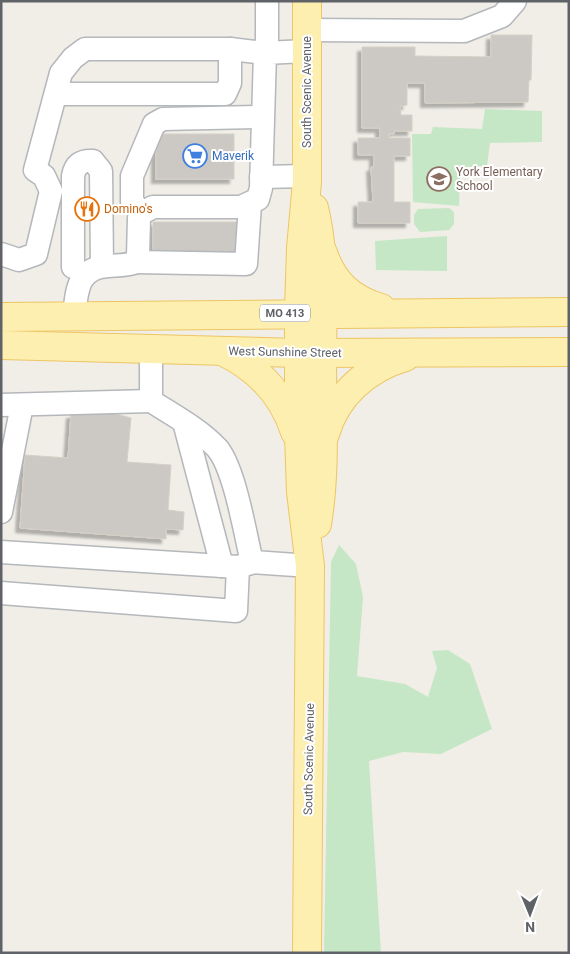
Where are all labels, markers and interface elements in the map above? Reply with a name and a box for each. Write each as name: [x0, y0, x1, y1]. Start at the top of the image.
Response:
street label: South Scenic Avenue: [300, 36, 314, 148]
supermarket icon: Maverik: [182, 143, 208, 169]
place label: Maverik: [212, 149, 255, 163]
place label: York Elementary School: [456, 165, 543, 193]
school or university icon: York Elementary School: [426, 166, 452, 192]
restaurant icon: Domino's: [74, 196, 100, 222]
place label: Domino's: [104, 202, 153, 216]
road number: MO 413: [260, 304, 310, 322]
street label: West Sunshine Street: [228, 344, 342, 360]
street label: South Scenic Avenue: [301, 703, 317, 815]
north arrow: [505, 889, 555, 939]
text: N: [525, 919, 535, 935]

